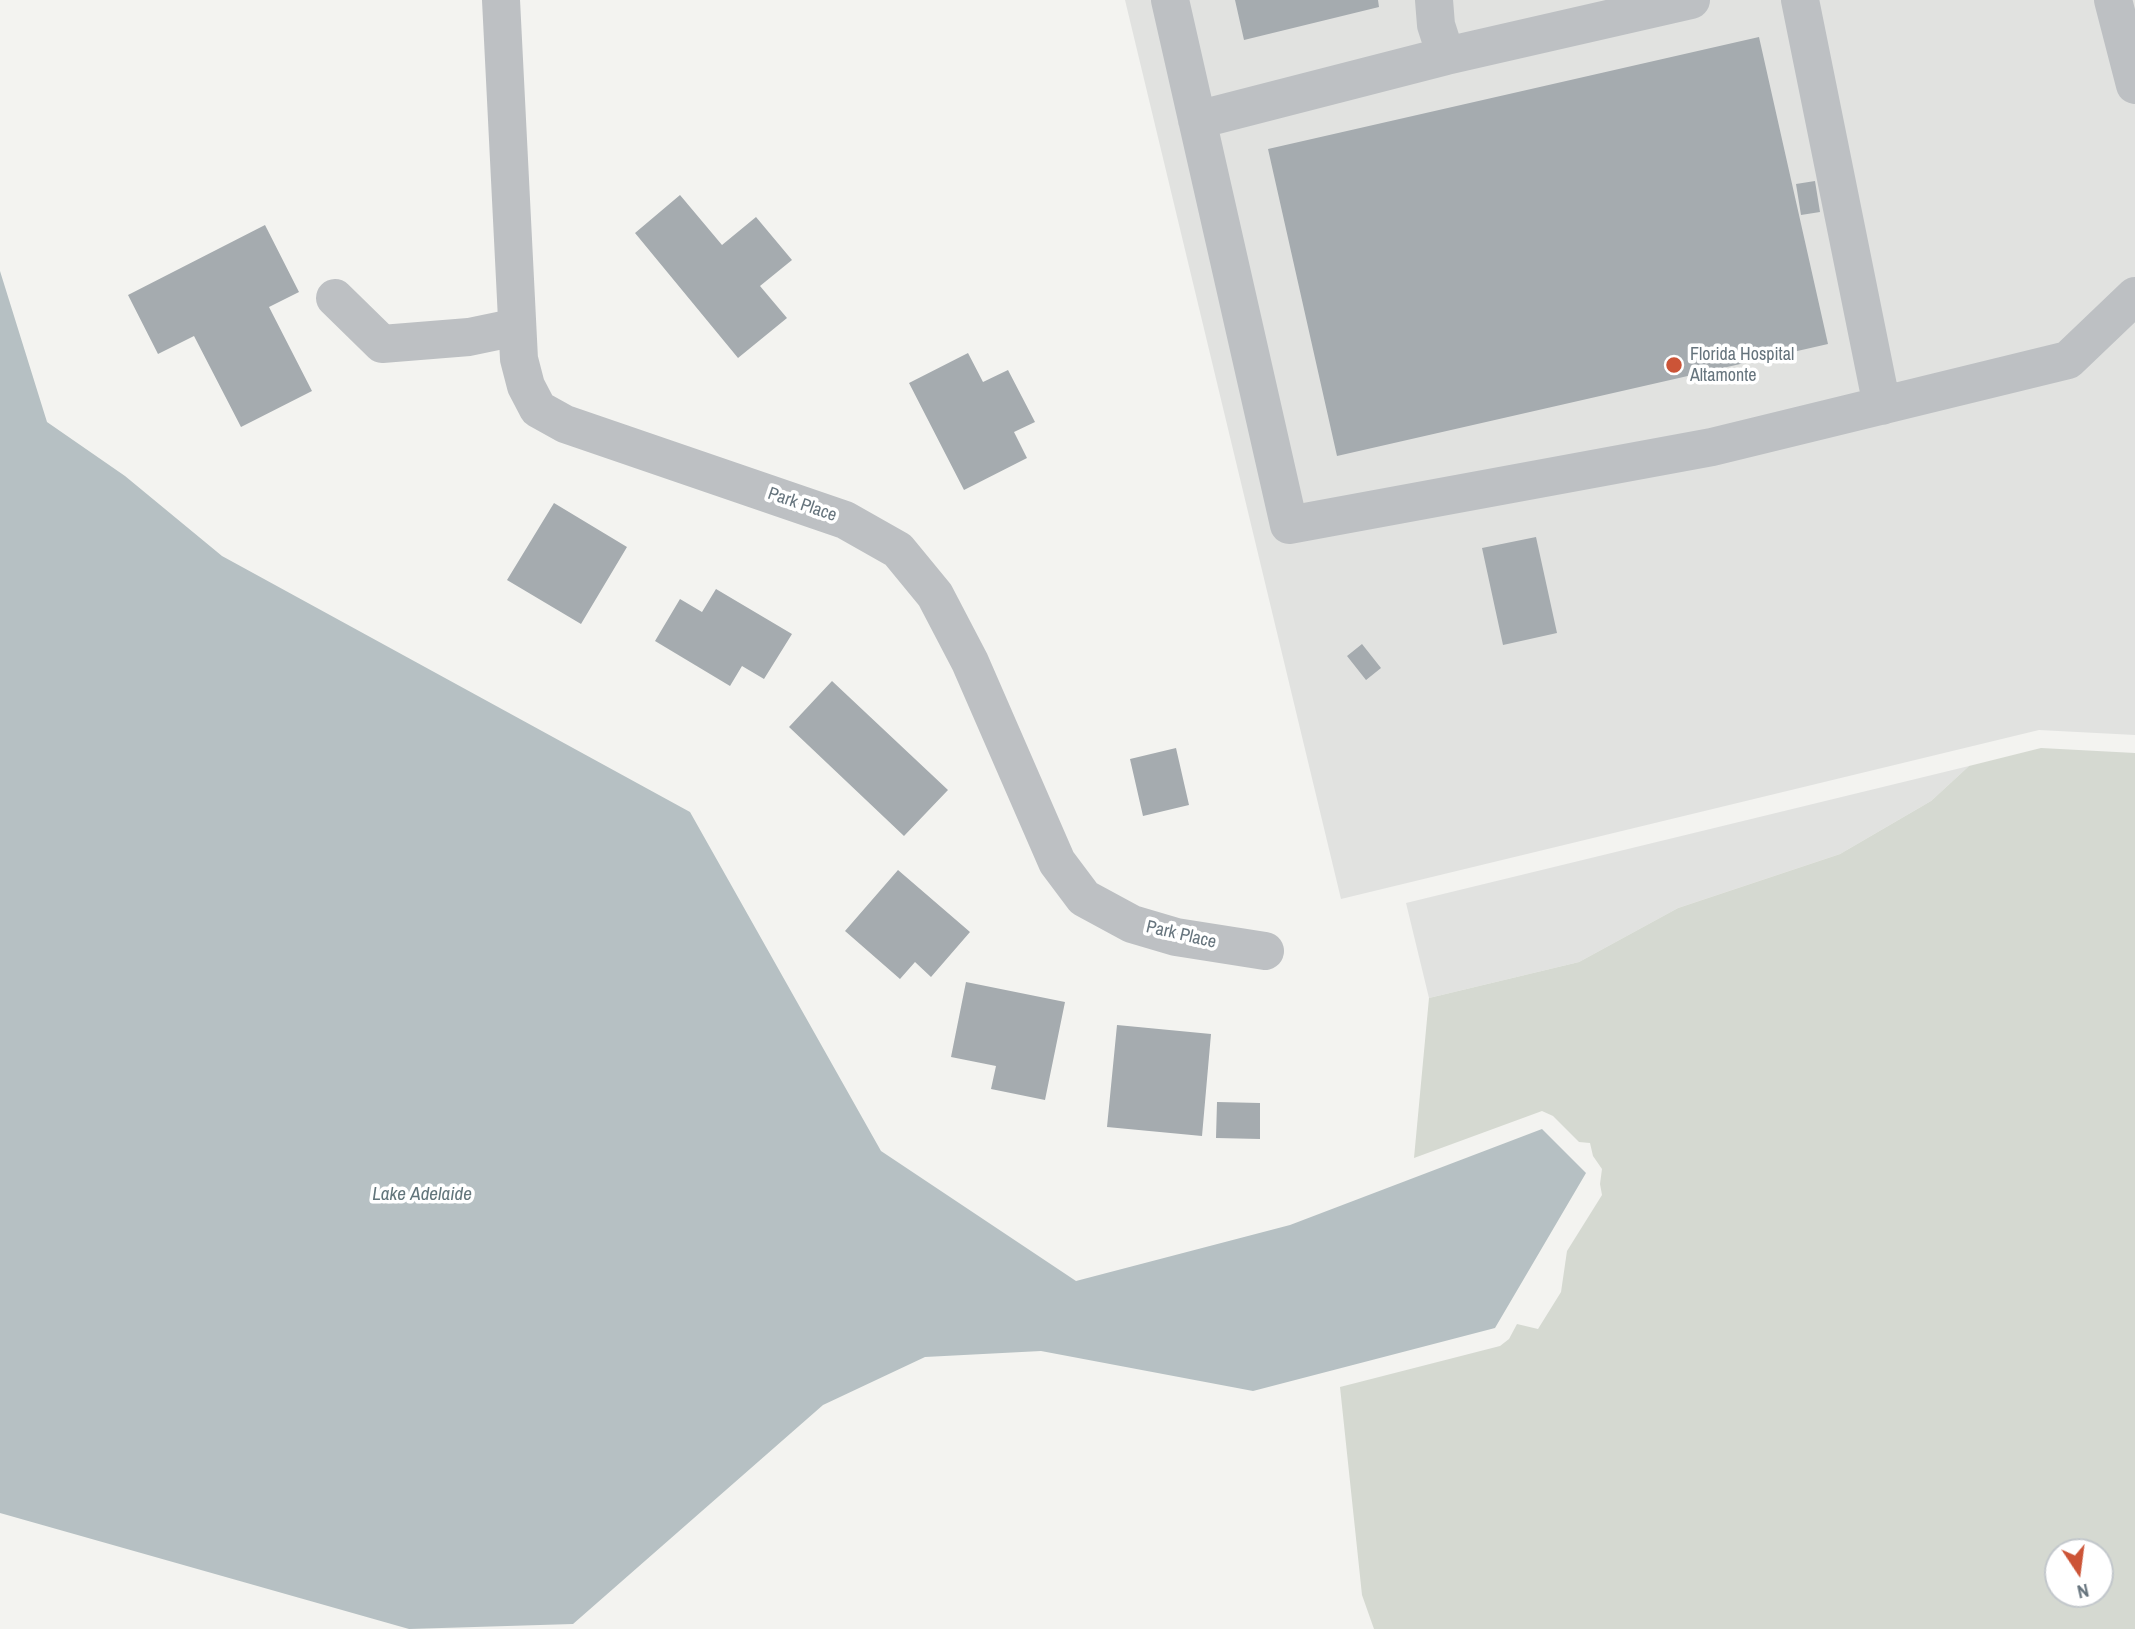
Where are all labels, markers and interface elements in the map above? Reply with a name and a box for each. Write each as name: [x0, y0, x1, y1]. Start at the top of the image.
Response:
place label: Florida Hospital Altamonte: [1690, 344, 1794, 386]
marker: Florida Hospital Altamonte: [1664, 355, 1684, 375]
street label: Park Place: [765, 483, 839, 527]
street label: Park Place: [1144, 916, 1218, 954]
water label: Lake Adelaide: [372, 1184, 472, 1206]
north arrow: [2044, 1538, 2114, 1608]
text: N: [2075, 1578, 2092, 1605]

